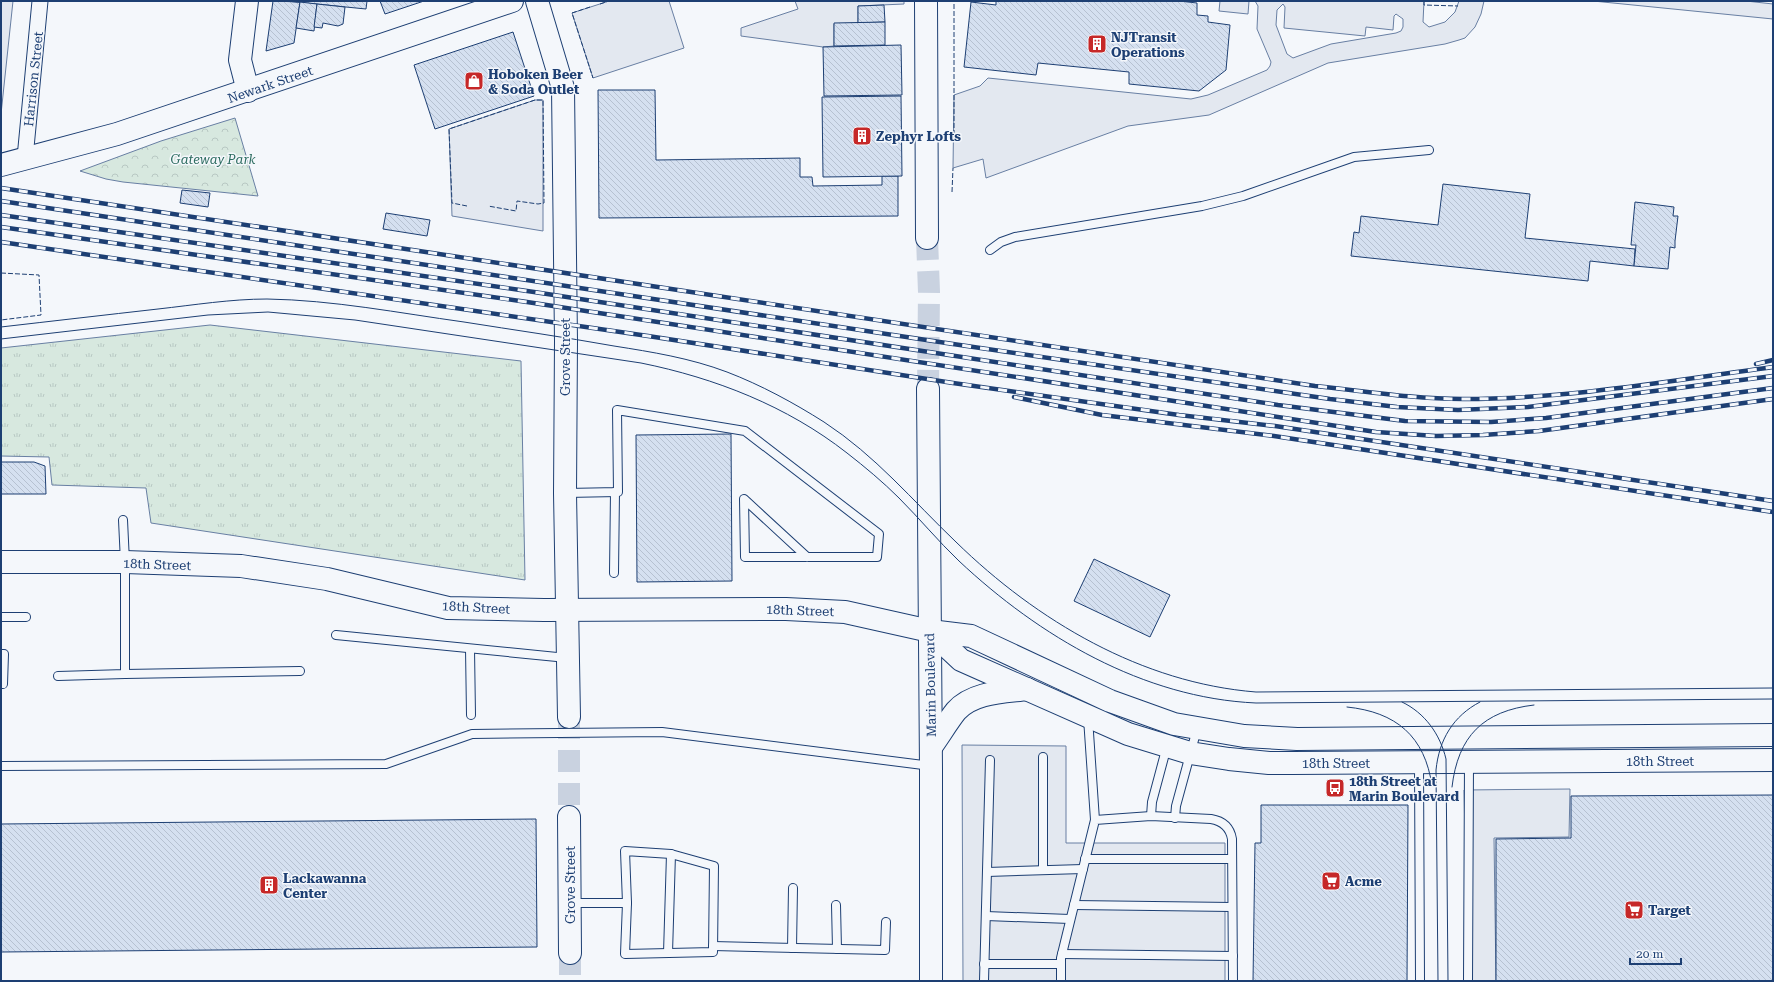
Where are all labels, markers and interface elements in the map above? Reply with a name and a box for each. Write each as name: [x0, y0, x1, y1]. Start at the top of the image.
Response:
place label: NJTransit Operations: [1111, 30, 1185, 60]
street label: Harrison Street: [21, 31, 46, 127]
building icon: NJTransit Operations: [1086, 33, 1108, 55]
street label: Newark Street: [226, 63, 315, 106]
place label: Hoboken Beer & Soda Outlet: [488, 67, 583, 97]
shop icon: Hoboken Beer & Soda Outlet: [463, 70, 485, 92]
building icon: Zephyr Lofts: [851, 125, 873, 147]
place label: Zephyr Lofts: [876, 129, 961, 144]
park label: Gateway Park: [170, 152, 257, 167]
street label: Grove Street: [558, 318, 573, 396]
street label: 18th Street: [123, 556, 192, 573]
street label: 18th Street: [441, 598, 511, 617]
street label: 18th Street: [766, 602, 835, 619]
street label: Marin Boulevard: [922, 632, 939, 737]
street label: 18th Street: [1626, 754, 1694, 769]
street label: 18th Street: [1302, 756, 1370, 771]
place label: 18th Street at Marin Boulevard: [1349, 774, 1459, 804]
bus stop icon: 18th Street at Marin Boulevard: [1324, 777, 1346, 799]
street label: Grove Street: [563, 846, 578, 924]
supermarket icon: Acme: [1320, 870, 1342, 892]
place label: Lackawanna Center: [283, 871, 367, 901]
building icon: Lackawanna Center: [258, 874, 280, 896]
place label: Acme: [1345, 874, 1382, 889]
supermarket icon: Target: [1623, 899, 1645, 921]
place label: Target: [1648, 903, 1692, 918]
scale bar: [1630, 940, 1681, 966]
text: 20 m: [1636, 947, 1663, 961]

